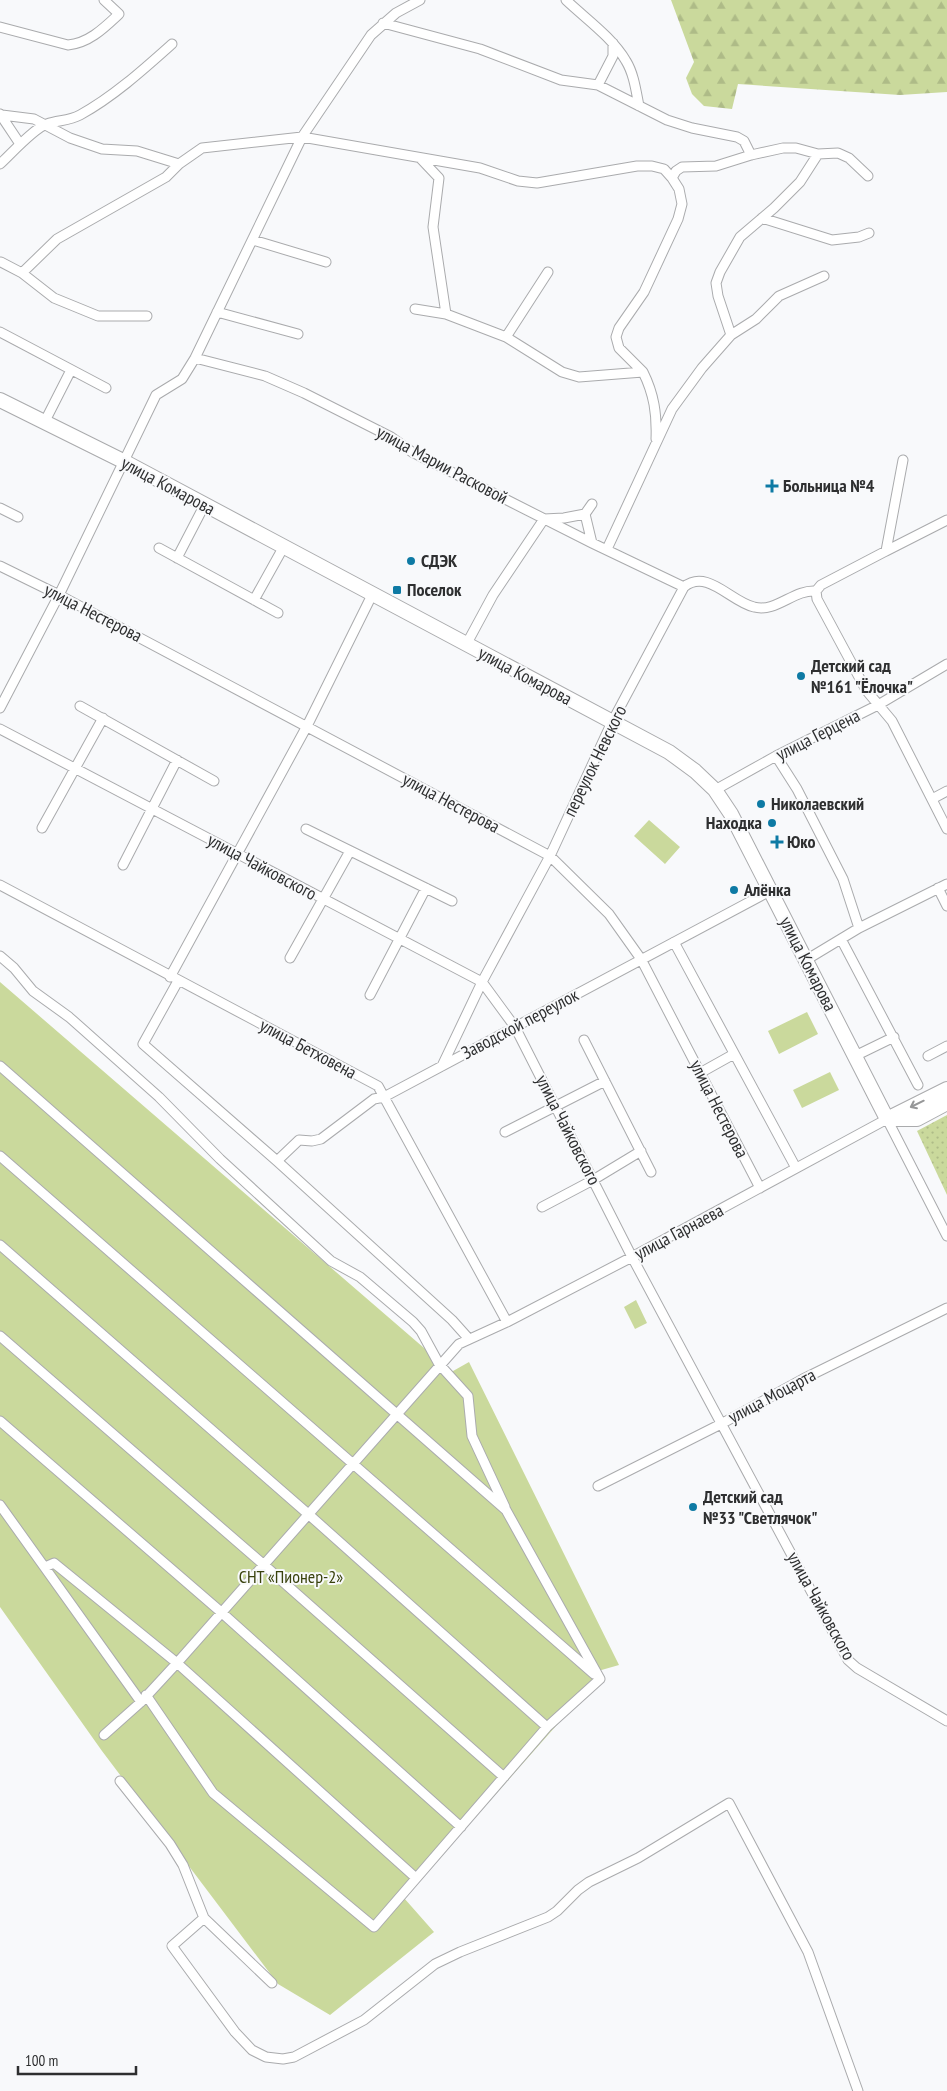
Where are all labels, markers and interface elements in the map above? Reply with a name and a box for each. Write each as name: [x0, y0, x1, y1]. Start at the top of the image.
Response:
street label: улица Марии Расковой: [373, 420, 512, 509]
street label: улица Комарова: [117, 451, 219, 520]
place label: Больница №4: [783, 474, 875, 497]
marker: Больница №4: [765, 479, 779, 493]
place label: СДЭК: [421, 549, 458, 572]
marker: СДЭК: [405, 555, 417, 567]
street label: улица Нестерова: [40, 578, 146, 647]
place label: Поселок: [407, 578, 462, 601]
marker: Поселок: [391, 584, 403, 596]
street label: улица Комарова: [474, 641, 576, 710]
place label: Детский сад №161 "Ёлочка": [811, 654, 913, 698]
marker: Детский сад №161 "Ёлочка": [795, 670, 807, 682]
street label: переулок Невского: [558, 701, 631, 820]
street label: улица Герцена: [772, 704, 864, 766]
street label: улица Нестерова: [399, 767, 504, 838]
place label: Николаевский: [771, 792, 864, 815]
marker: Николаевский: [755, 798, 767, 810]
place label: Находка: [706, 811, 762, 834]
marker: Находка: [766, 817, 778, 829]
street label: улица Чайковского: [204, 828, 321, 905]
place label: Юко: [787, 830, 816, 853]
marker: Юко: [771, 836, 783, 848]
place label: Алёнка: [743, 878, 791, 901]
marker: Алёнка: [728, 884, 740, 896]
street label: улица Комарова: [775, 913, 842, 1015]
street label: Заводской переулок: [457, 983, 582, 1064]
street label: улица Бетховена: [256, 1013, 361, 1084]
street label: улица Нестерова: [685, 1056, 754, 1162]
street label: улица Чайковского: [531, 1071, 606, 1189]
one-way arrow: [910, 1100, 925, 1109]
street label: улица Гарнаева: [630, 1199, 727, 1265]
street label: улица Моцарта: [724, 1363, 819, 1428]
place label: Детский сад №33 "Светлячок": [703, 1485, 817, 1529]
marker: Детский сад №33 "Светлячок": [687, 1501, 699, 1513]
street label: улица Чайковского: [782, 1548, 861, 1664]
park label: СНТ «Пионер-2»: [239, 1565, 343, 1588]
scale bar: [18, 2044, 135, 2076]
text: 100 m: [25, 2051, 58, 2070]

